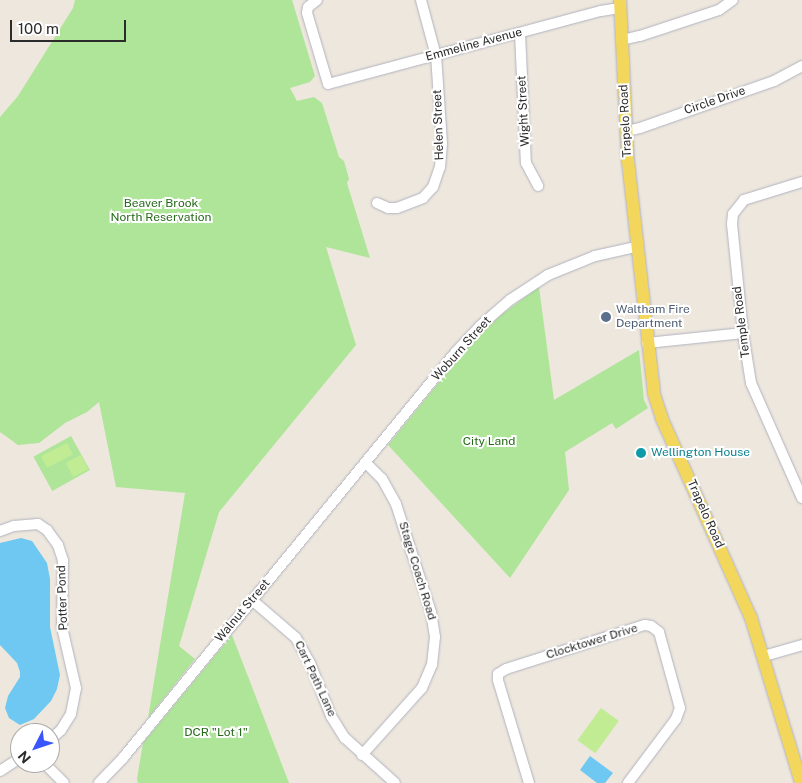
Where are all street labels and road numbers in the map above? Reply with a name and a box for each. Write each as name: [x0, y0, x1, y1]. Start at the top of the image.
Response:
street label: Emmeline Avenue: [424, 25, 524, 65]
street label: Wight Street: [515, 75, 533, 147]
street label: Trapelo Road: [617, 84, 635, 158]
street label: Circle Drive: [682, 84, 748, 118]
street label: Helen Street: [431, 89, 447, 161]
street label: Temple Road: [730, 285, 754, 359]
street label: Woburn Street: [429, 314, 495, 384]
street label: Trapelo Road: [684, 478, 726, 550]
street label: Stage Coach Road: [395, 520, 439, 622]
street label: Potter Pond: [55, 565, 71, 631]
street label: Walnut Street: [213, 577, 273, 645]
street label: Clocktower Drive: [544, 621, 640, 663]
street label: Cart Path Lane: [291, 639, 339, 719]

